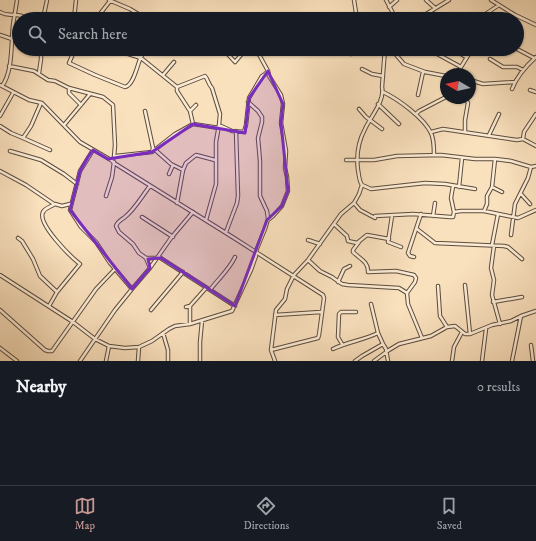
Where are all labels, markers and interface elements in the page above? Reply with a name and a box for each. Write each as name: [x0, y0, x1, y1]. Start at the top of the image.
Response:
search box: [12, 12, 524, 56]
icon: search: [26, 23, 48, 45]
text: Search here: [58, 25, 127, 44]
north arrow: [440, 68, 476, 104]
text: Nearby: [16, 376, 66, 398]
text: 0 results: [477, 379, 520, 395]
tab: Map: [74, 495, 96, 533]
tab: Directions: [244, 495, 289, 533]
tab: Saved: [437, 495, 462, 533]

